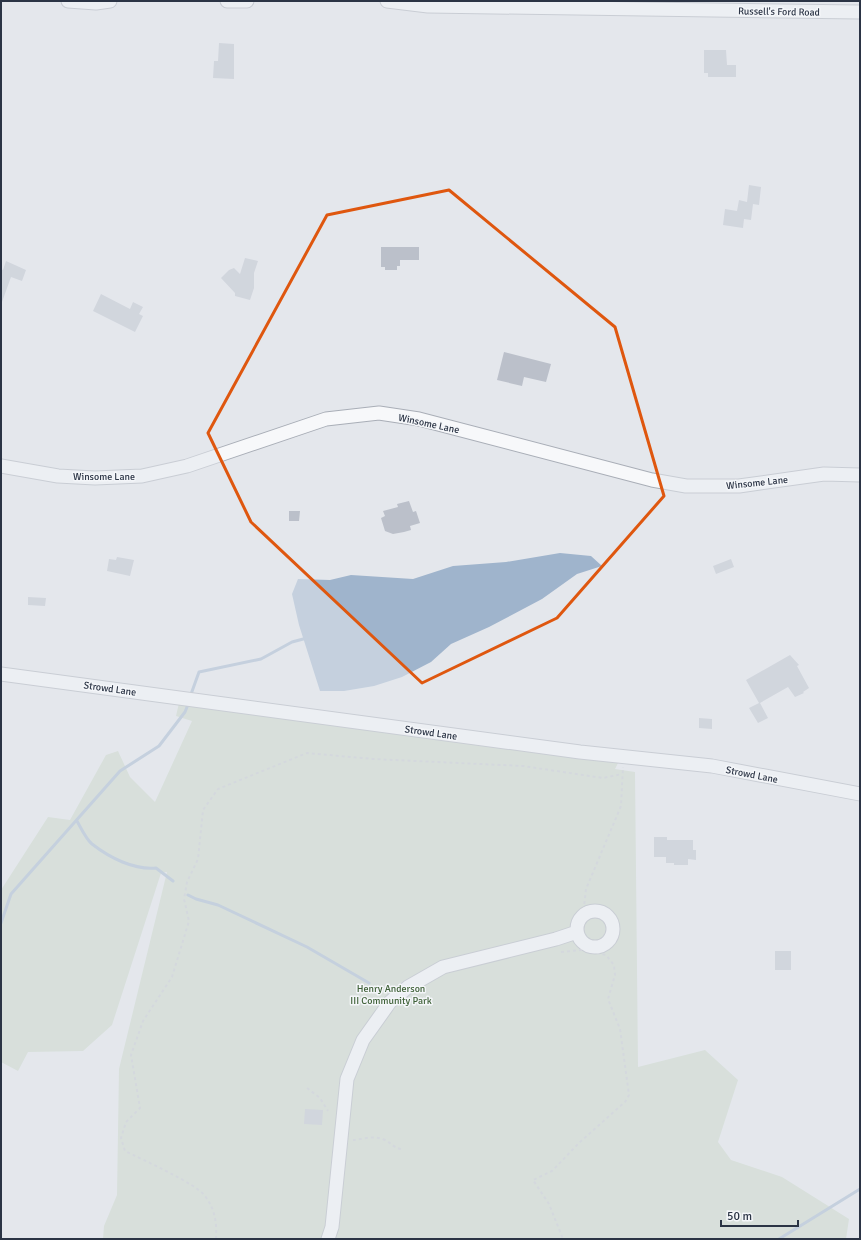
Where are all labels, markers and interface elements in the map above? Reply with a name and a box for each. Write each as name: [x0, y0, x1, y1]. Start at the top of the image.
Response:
street label: Russell's Ford Road: [738, 5, 820, 19]
street label: Winsome Lane: [397, 412, 460, 436]
street label: Winsome Lane: [73, 471, 135, 483]
street label: Winsome Lane: [726, 474, 789, 492]
street label: Strowd Lane: [83, 679, 137, 699]
street label: Strowd Lane: [404, 723, 458, 743]
street label: Strowd Lane: [725, 764, 779, 786]
park label: Henry Anderson III Community Park: [350, 983, 432, 1007]
scale bar: [721, 1202, 798, 1228]
text: 50 m: [727, 1209, 752, 1224]

